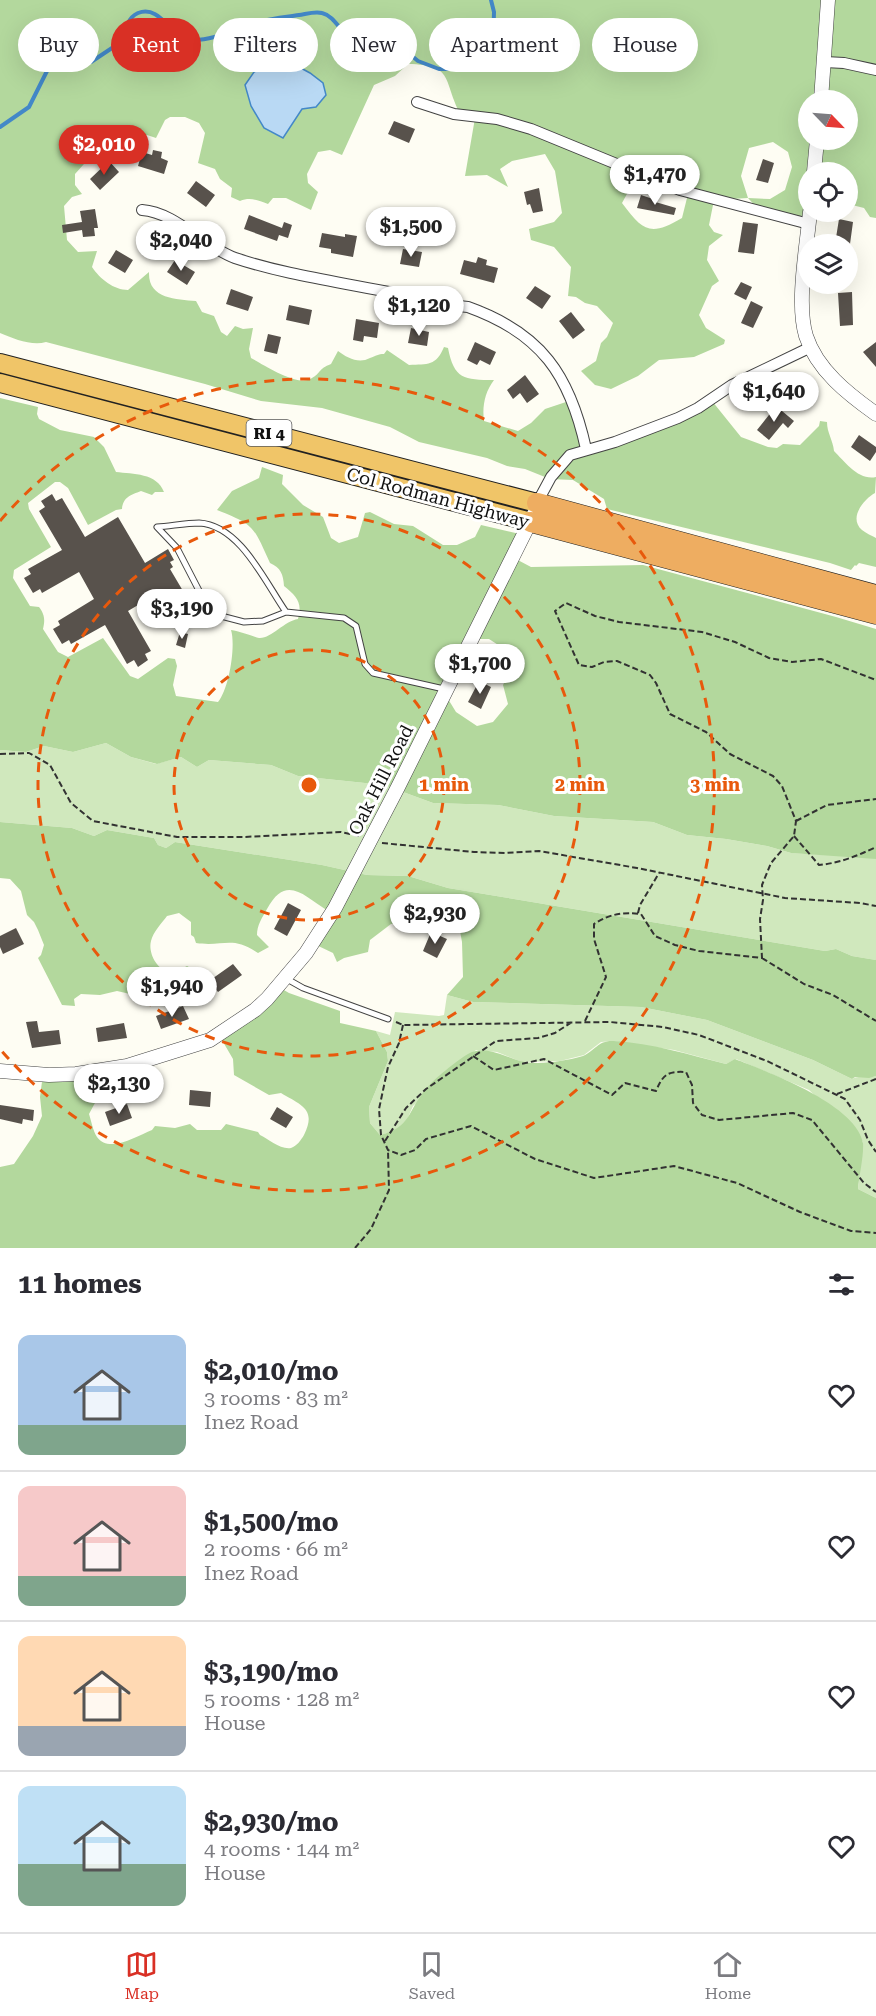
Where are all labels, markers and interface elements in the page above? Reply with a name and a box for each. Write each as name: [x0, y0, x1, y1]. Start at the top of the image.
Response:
chip: Buy: [18, 18, 99, 72]
chip: Rent: [111, 18, 201, 72]
chip: Filters: [213, 18, 318, 72]
chip: New: [330, 18, 417, 72]
chip: Apartment: [429, 18, 580, 72]
chip: House: [592, 18, 698, 72]
north arrow: [798, 90, 858, 150]
map controls: [798, 90, 858, 294]
pin: $2,010: [55, 125, 153, 176]
text: $2,010: [73, 132, 135, 156]
pin: $1,470: [606, 155, 704, 206]
text: $1,470: [624, 162, 686, 186]
button: locate: [798, 162, 858, 222]
pin: $1,500: [362, 207, 460, 258]
text: $1,500: [380, 214, 442, 238]
pin: $2,040: [132, 221, 230, 272]
text: $2,040: [150, 228, 212, 252]
button: layers: [798, 234, 858, 294]
pin: $1,120: [370, 286, 468, 337]
text: $1,120: [388, 293, 450, 317]
pin: $1,640: [725, 372, 823, 423]
text: $1,640: [743, 379, 805, 403]
road number: RI 4: [246, 420, 292, 446]
street label: Col Rodman Highway: [344, 463, 532, 532]
pin: $3,190: [133, 589, 231, 640]
text: $3,190: [151, 596, 213, 620]
pin: $1,700: [431, 644, 529, 695]
text: $1,700: [449, 651, 511, 675]
street label: Oak Hill Road: [344, 721, 418, 838]
text: 1 min: [419, 774, 469, 795]
text: 2 min: [555, 774, 605, 795]
text: 3 min: [690, 774, 740, 795]
centre of rings: [299, 775, 319, 795]
pin: $2,930: [386, 894, 484, 945]
text: $2,930: [404, 901, 466, 925]
pin: $1,940: [123, 967, 221, 1018]
text: $1,940: [141, 974, 203, 998]
pin: $2,130: [70, 1064, 168, 1115]
text: $2,130: [88, 1071, 150, 1095]
icon: filters: [825, 1268, 858, 1301]
text: 11 homes: [18, 1269, 142, 1299]
text: $2,010/mo: [204, 1356, 339, 1386]
icon: home: [66, 1359, 138, 1431]
icon: heart: [825, 1379, 858, 1412]
text: 3 rooms · 83 m²: [204, 1386, 348, 1410]
text: Inez Road: [204, 1410, 299, 1434]
text: $1,500/mo: [204, 1507, 339, 1537]
icon: home: [66, 1510, 138, 1582]
icon: heart: [825, 1530, 858, 1563]
text: 2 rooms · 66 m²: [204, 1537, 348, 1561]
text: Inez Road: [204, 1561, 299, 1585]
text: $3,190/mo: [204, 1657, 339, 1687]
icon: home: [66, 1660, 138, 1732]
icon: heart: [825, 1680, 858, 1713]
text: 5 rooms · 128 m²: [204, 1687, 359, 1711]
text: House: [204, 1711, 266, 1735]
text: $2,930/mo: [204, 1807, 339, 1837]
icon: home: [66, 1810, 138, 1882]
icon: heart: [825, 1830, 858, 1863]
text: 4 rooms · 144 m²: [204, 1837, 359, 1861]
text: House: [204, 1861, 266, 1885]
tab: Map: [125, 1948, 159, 2003]
tab: Saved: [409, 1948, 455, 2003]
tab: Home: [705, 1948, 751, 2003]

